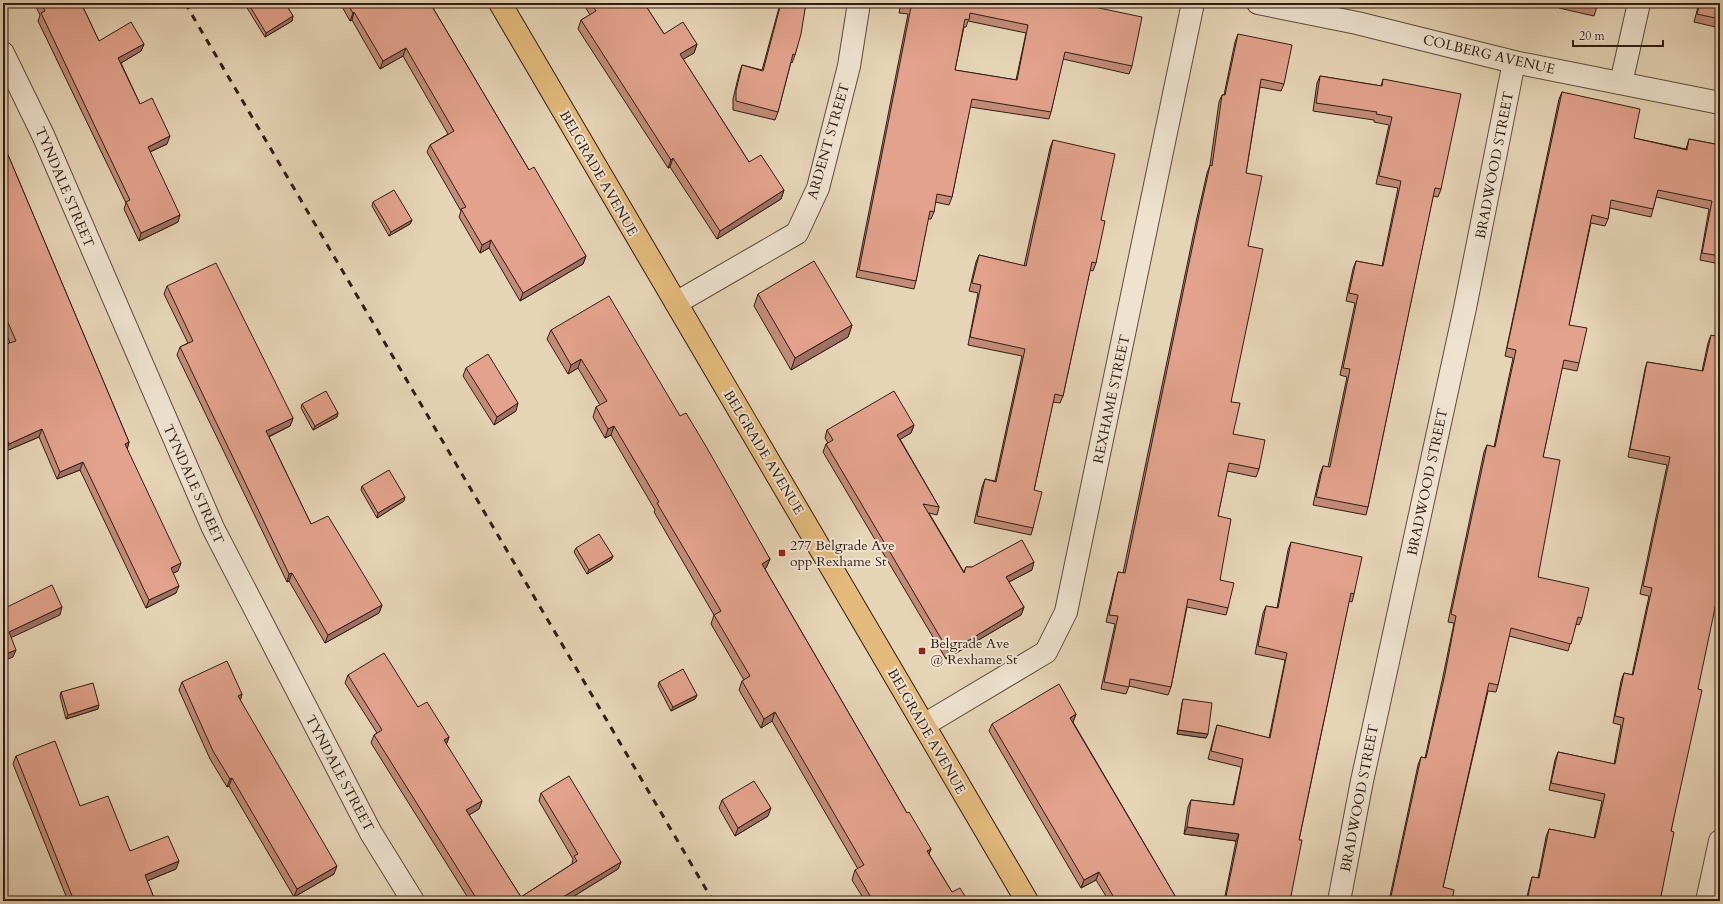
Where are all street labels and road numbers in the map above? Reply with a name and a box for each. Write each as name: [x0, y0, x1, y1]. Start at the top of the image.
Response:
street label: COLBERG AVENUE: [1421, 30, 1557, 79]
street label: ARDENT STREET: [803, 81, 854, 202]
street label: BRADWOOD STREET: [1471, 90, 1518, 240]
street label: BELGRADE AVENUE: [555, 107, 642, 240]
street label: TYNDALE STREET: [31, 124, 99, 250]
street label: REXHAME STREET: [1089, 333, 1134, 465]
street label: BELGRADE AVENUE: [719, 386, 808, 518]
street label: BRADWOOD STREET: [1403, 407, 1452, 557]
street label: TYNDALE STREET: [159, 421, 229, 547]
street label: BELGRADE AVENUE: [883, 665, 970, 798]
street label: TYNDALE STREET: [301, 712, 378, 835]
street label: BRADWOOD STREET: [1336, 723, 1383, 873]

